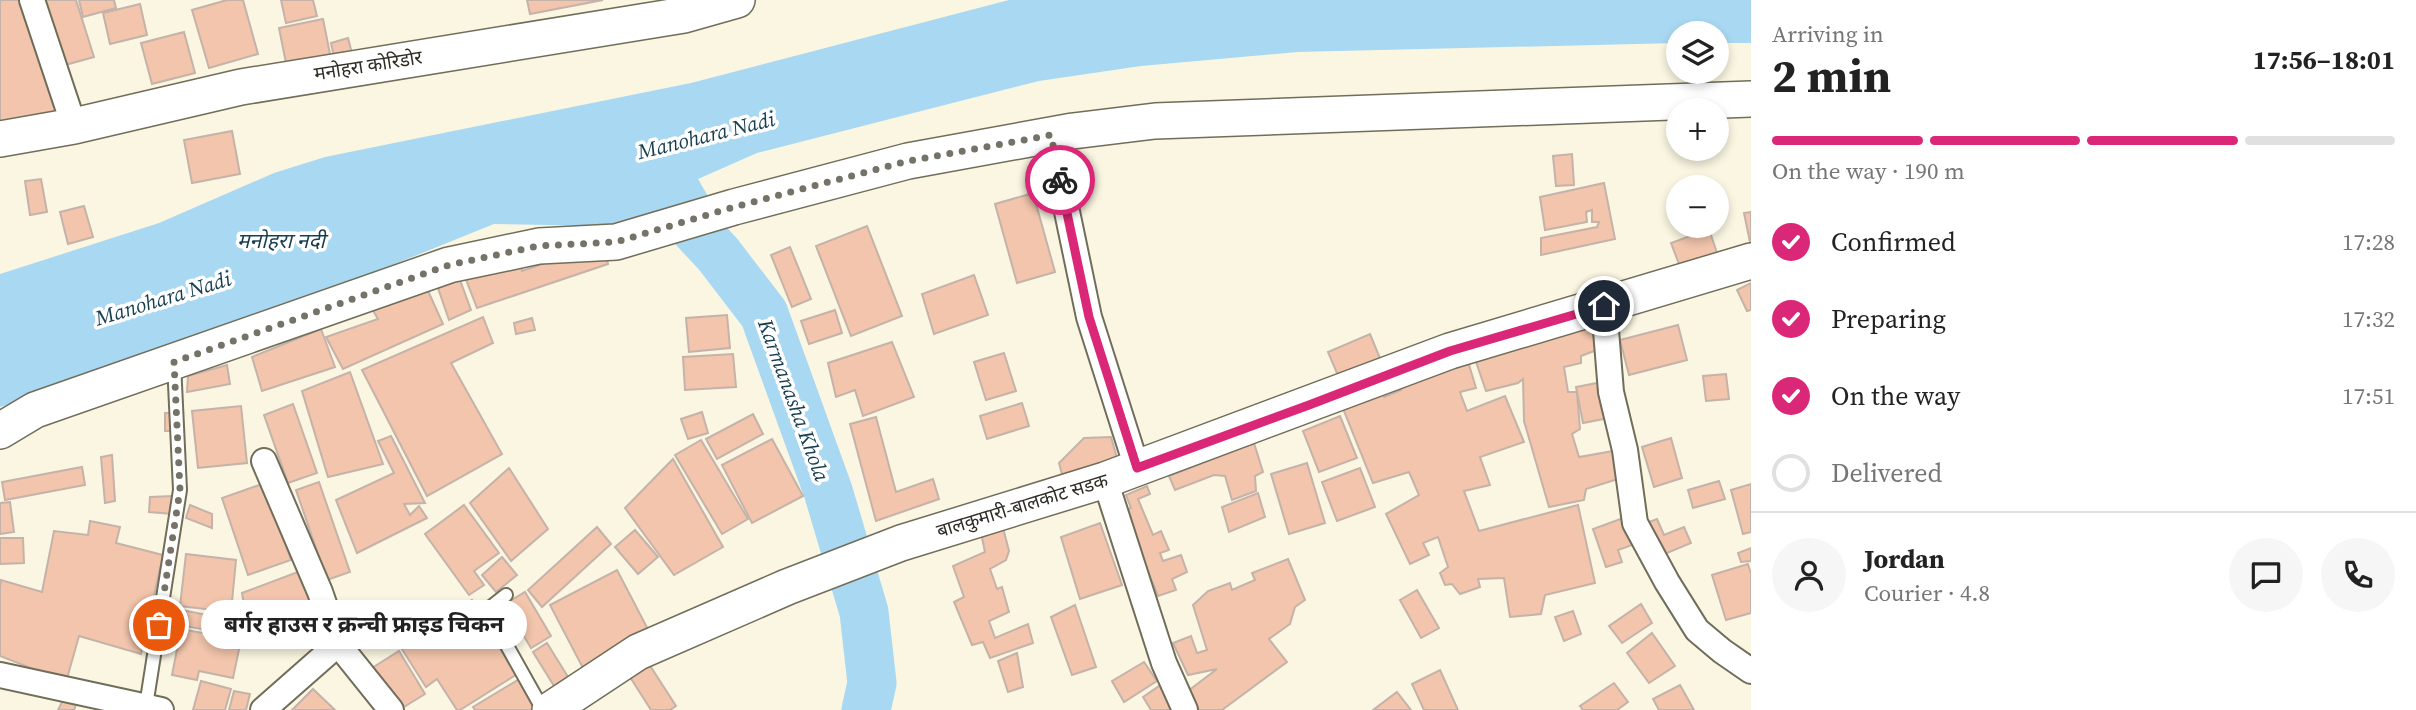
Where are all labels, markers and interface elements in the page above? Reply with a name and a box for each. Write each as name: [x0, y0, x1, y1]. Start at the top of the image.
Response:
text: Arriving in: [1772, 18, 1884, 50]
map controls: [1666, 21, 1729, 238]
button: layers: [1666, 21, 1729, 84]
text: 17:56–18:01: [2253, 42, 2395, 78]
street label: मनोहरा कोरिडोर: [312, 43, 425, 86]
text: 2 min: [1772, 44, 1891, 107]
button: +: [1666, 98, 1729, 161]
water label: Manohara Nadi: [633, 104, 778, 166]
courier: [1025, 145, 1095, 215]
text: On the way · 190 m: [1772, 155, 1965, 187]
icon: bike: [1041, 161, 1079, 199]
button: −: [1666, 175, 1729, 238]
icon: check: [1772, 223, 1810, 261]
text: Confirmed: [1831, 224, 1956, 260]
water label: मनोहरा नदी: [237, 226, 329, 255]
text: 17:28: [2342, 226, 2395, 258]
water label: Manohara Nadi: [90, 263, 235, 333]
pin: [1574, 276, 1634, 336]
icon: home: [1585, 287, 1623, 325]
icon: check: [1772, 300, 1810, 338]
text: Preparing: [1831, 301, 1946, 337]
text: 17:32: [2342, 303, 2395, 335]
water label: Karmanasha Khola: [751, 314, 837, 485]
icon: check: [1772, 377, 1810, 415]
text: On the way: [1831, 378, 1960, 414]
text: 17:51: [2342, 380, 2395, 412]
text: Delivered: [1831, 455, 1942, 491]
street label: बालकुमारी-बालकोट सडक: [933, 466, 1111, 543]
button: person: [1772, 538, 1846, 612]
button: chat: [2229, 538, 2303, 612]
button: phone: [2321, 538, 2395, 612]
text: Jordan: [1864, 541, 1945, 577]
text: Courier · 4.8: [1864, 577, 1990, 609]
pin: [129, 595, 189, 655]
callout: बर्गर हाउस र क्रन्ची फ्राइड चिकन: [201, 600, 526, 650]
icon: bag: [140, 606, 178, 644]
text: बर्गर हाउस र क्रन्ची फ्राइड चिकन: [224, 608, 504, 640]

